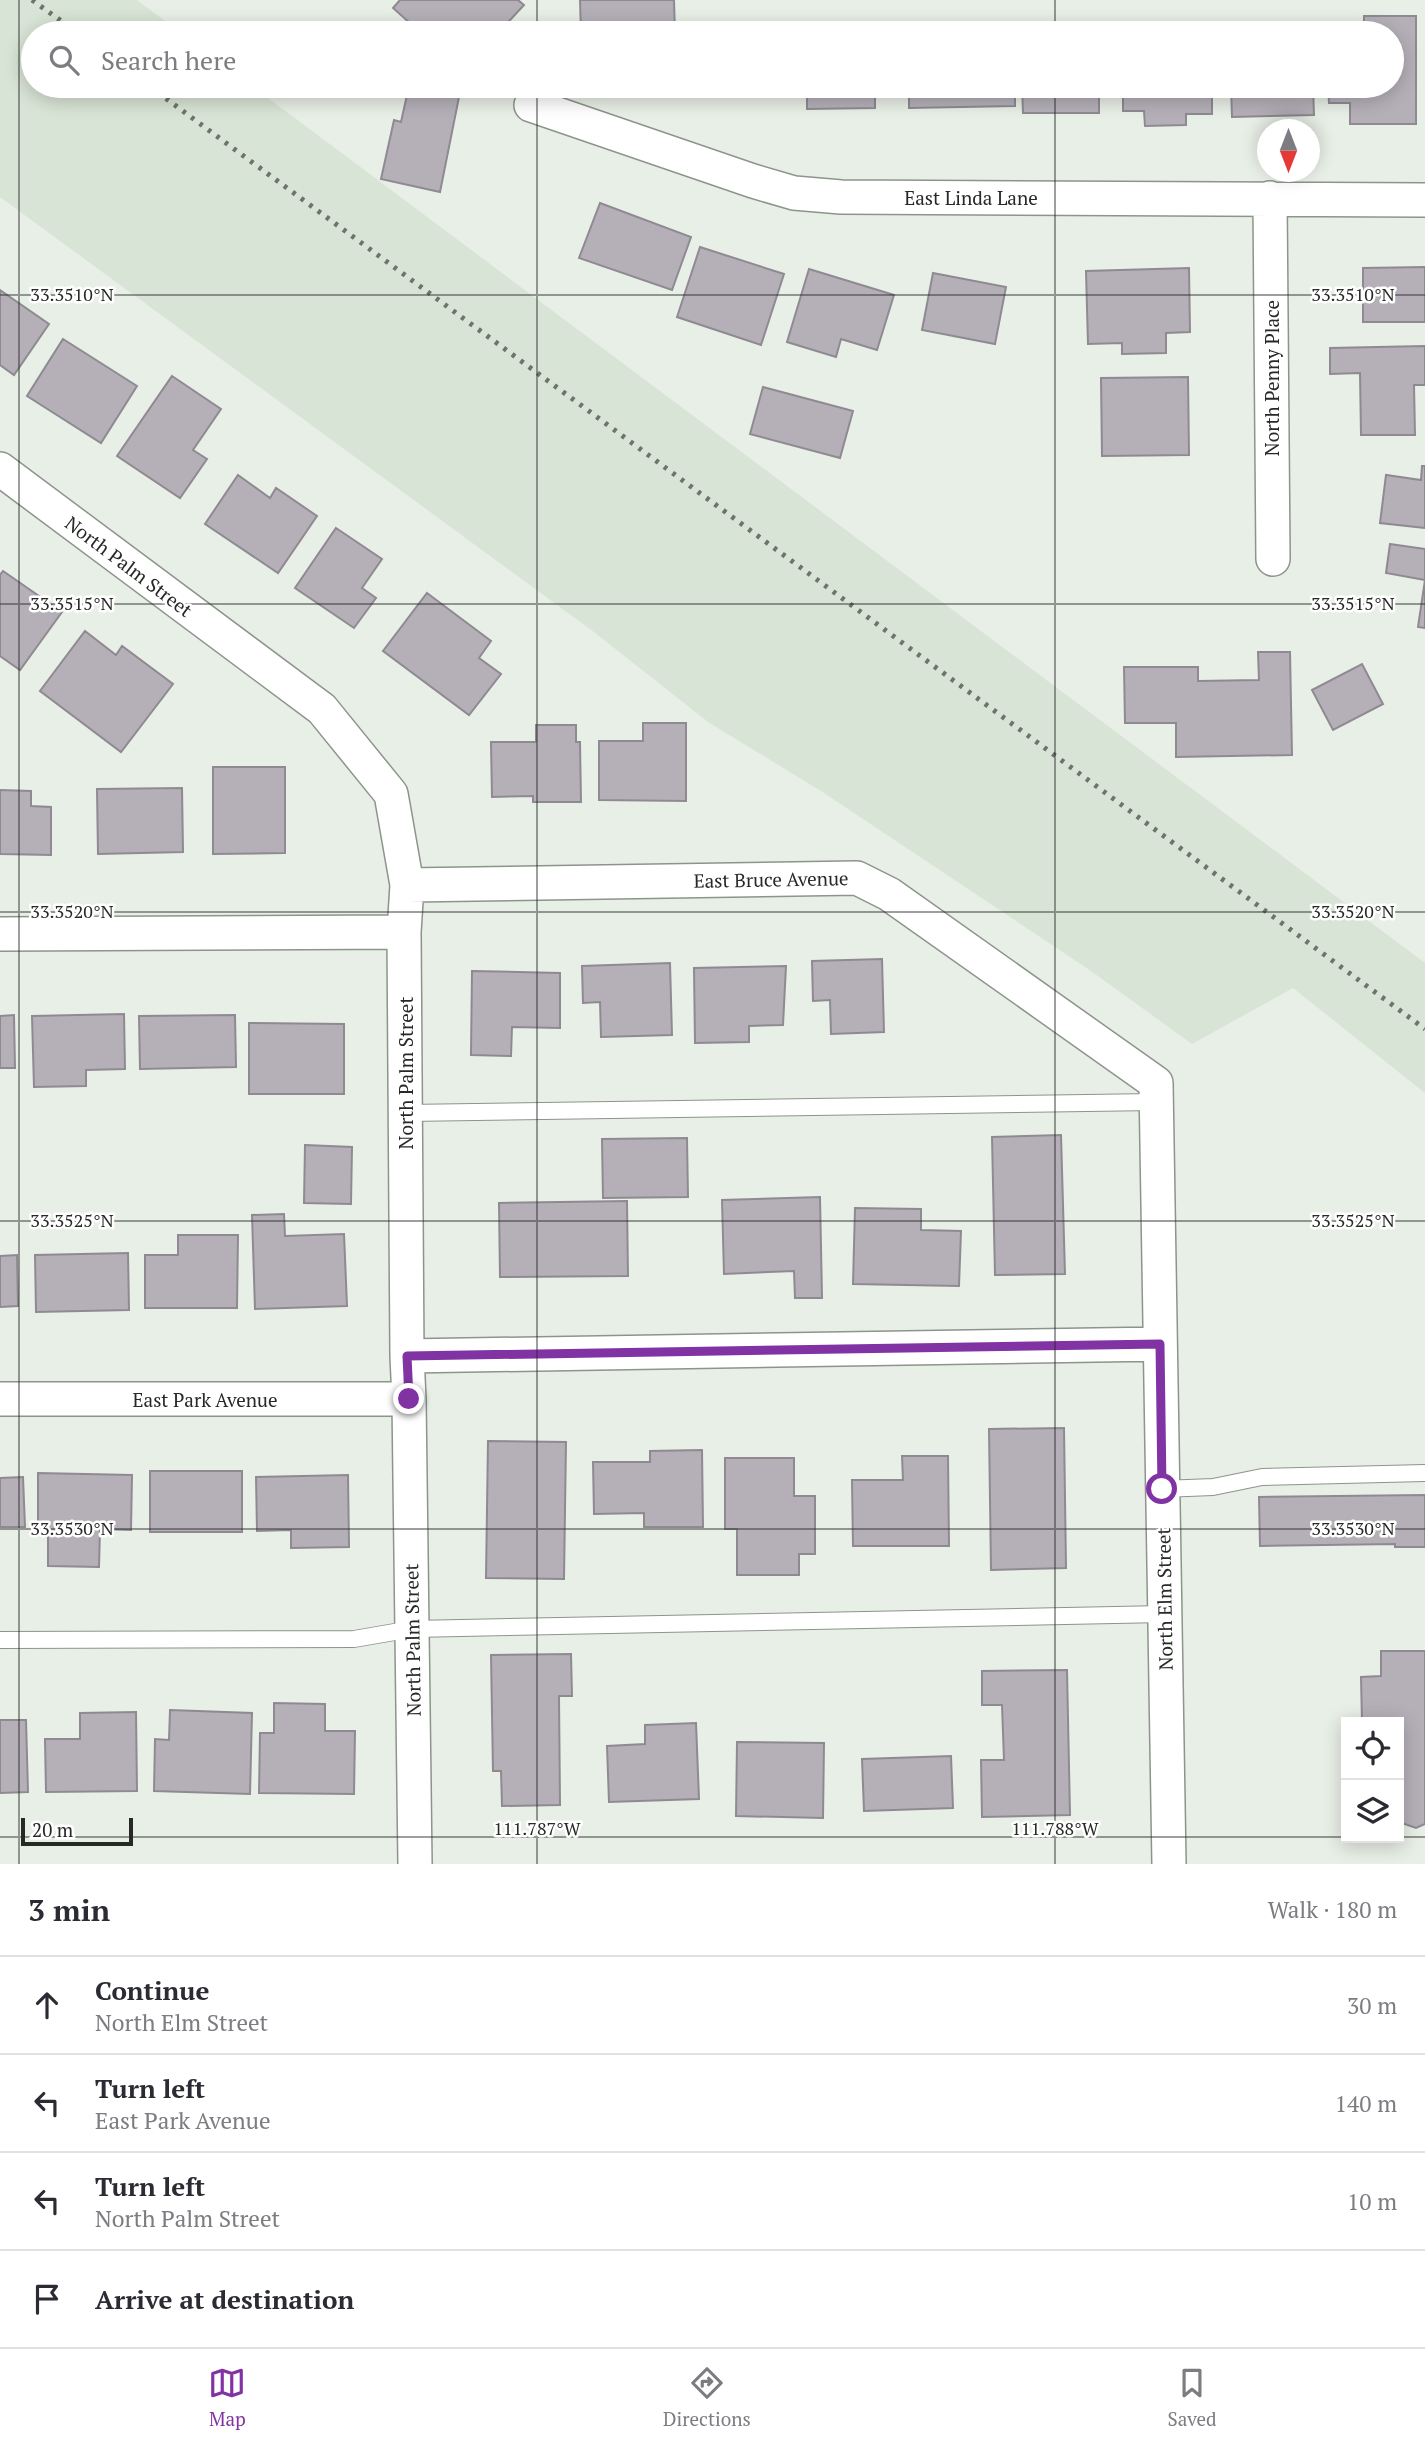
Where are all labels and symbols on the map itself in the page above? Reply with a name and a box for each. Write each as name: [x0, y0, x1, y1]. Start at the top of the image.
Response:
north arrow: [1257, 119, 1320, 182]
street label: East Linda Lane: [904, 185, 1038, 210]
text: 33.3510°N: [30, 282, 114, 306]
text: 33.3510°N: [1311, 282, 1395, 306]
street label: North Penny Place: [1259, 300, 1284, 456]
street label: North Palm Street: [60, 510, 198, 622]
text: 33.3515°N: [30, 591, 114, 615]
text: 33.3515°N: [1311, 591, 1395, 615]
street label: East Bruce Avenue: [693, 865, 849, 893]
text: 33.3520°N: [30, 899, 114, 923]
text: 33.3520°N: [1311, 899, 1395, 923]
street label: North Palm Street: [393, 997, 418, 1149]
text: 33.3525°N: [30, 1208, 114, 1232]
text: 33.3525°N: [1311, 1208, 1395, 1232]
route end: [393, 1383, 424, 1414]
street label: East Park Avenue: [132, 1387, 278, 1412]
route start: [1146, 1473, 1177, 1504]
text: 33.3530°N: [30, 1516, 114, 1540]
text: 33.3530°N: [1311, 1516, 1395, 1540]
street label: North Elm Street: [1150, 1527, 1178, 1671]
street label: North Palm Street: [398, 1563, 426, 1717]
scale bar: [21, 1815, 133, 1847]
text: 111.787°W: [493, 1816, 581, 1840]
text: 111.788°W: [1011, 1816, 1099, 1840]

